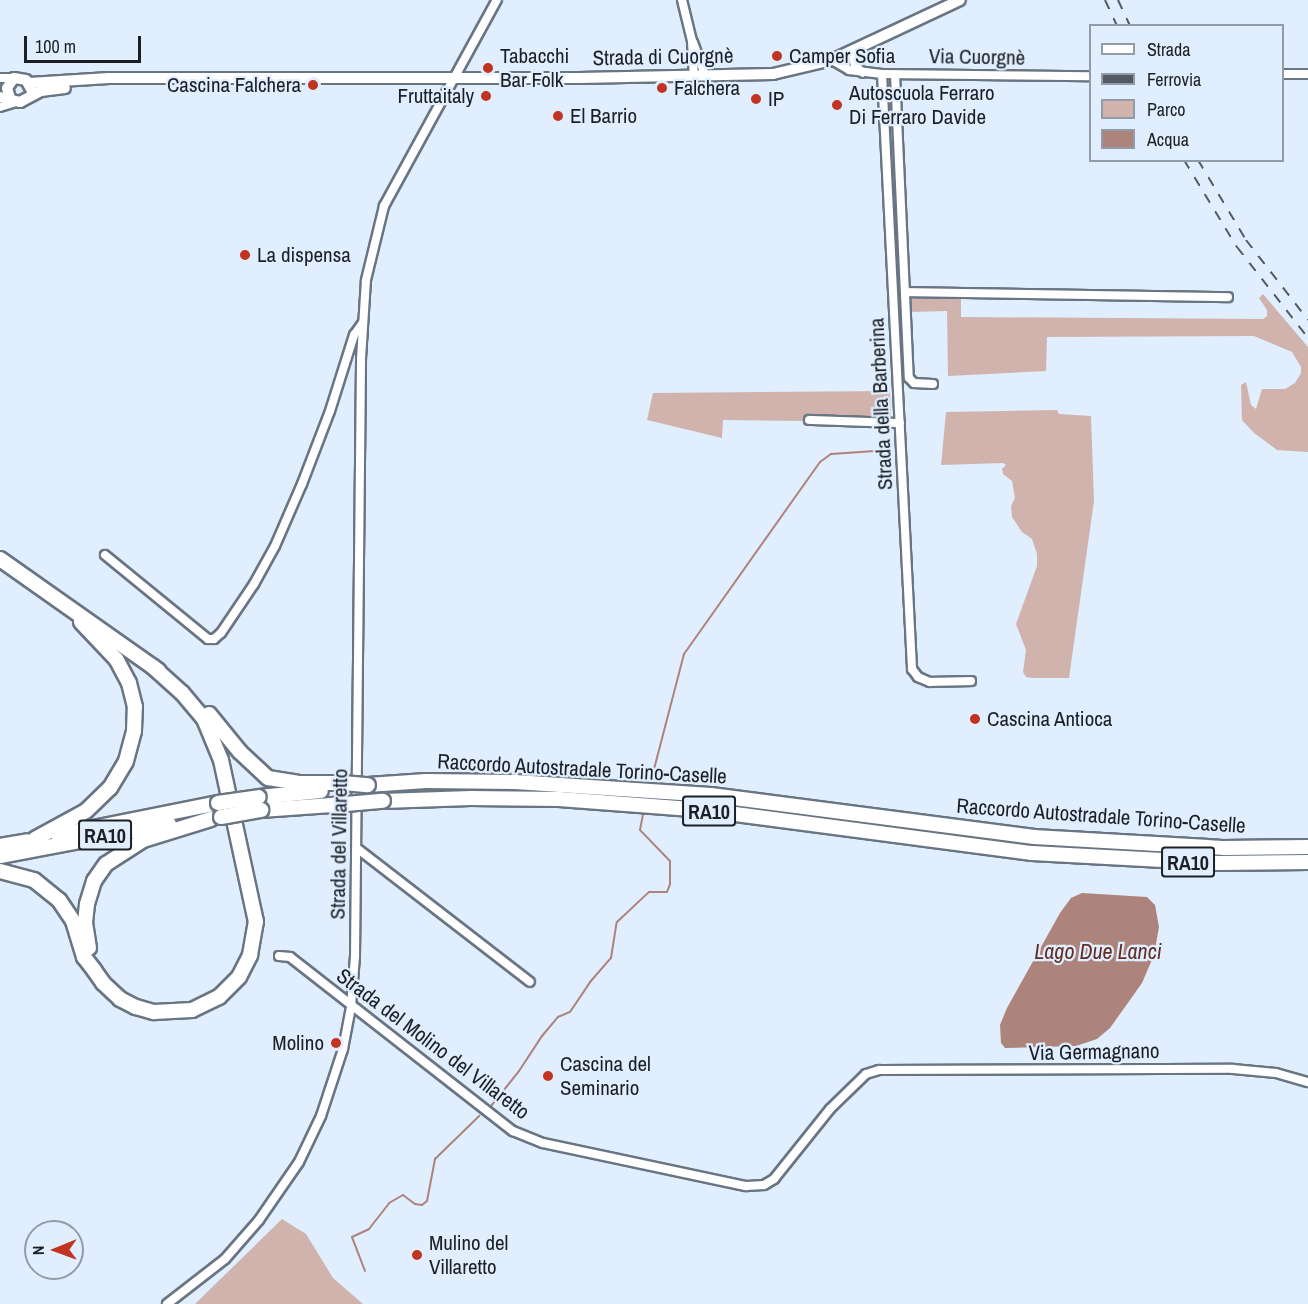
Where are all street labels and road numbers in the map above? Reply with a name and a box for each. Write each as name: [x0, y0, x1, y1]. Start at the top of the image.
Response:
street label: Strada di Cuorgnè: [592, 43, 734, 71]
street label: Via Cuorgnè: [929, 44, 1025, 70]
street label: Strada della Barberina: [864, 317, 898, 491]
street label: Raccordo Autostradale Torino-Caselle: [436, 749, 728, 789]
street label: Strada del Villaretto: [325, 768, 353, 920]
street label: Raccordo Autostradale Torino-Caselle: [955, 793, 1247, 839]
road number: RA10: [682, 794, 736, 828]
road number: RA10: [78, 818, 132, 852]
road number: RA10: [1161, 845, 1215, 879]
street label: Strada del Molino del Villaretto: [332, 963, 534, 1125]
street label: Via Germagnano: [1028, 1038, 1160, 1066]

